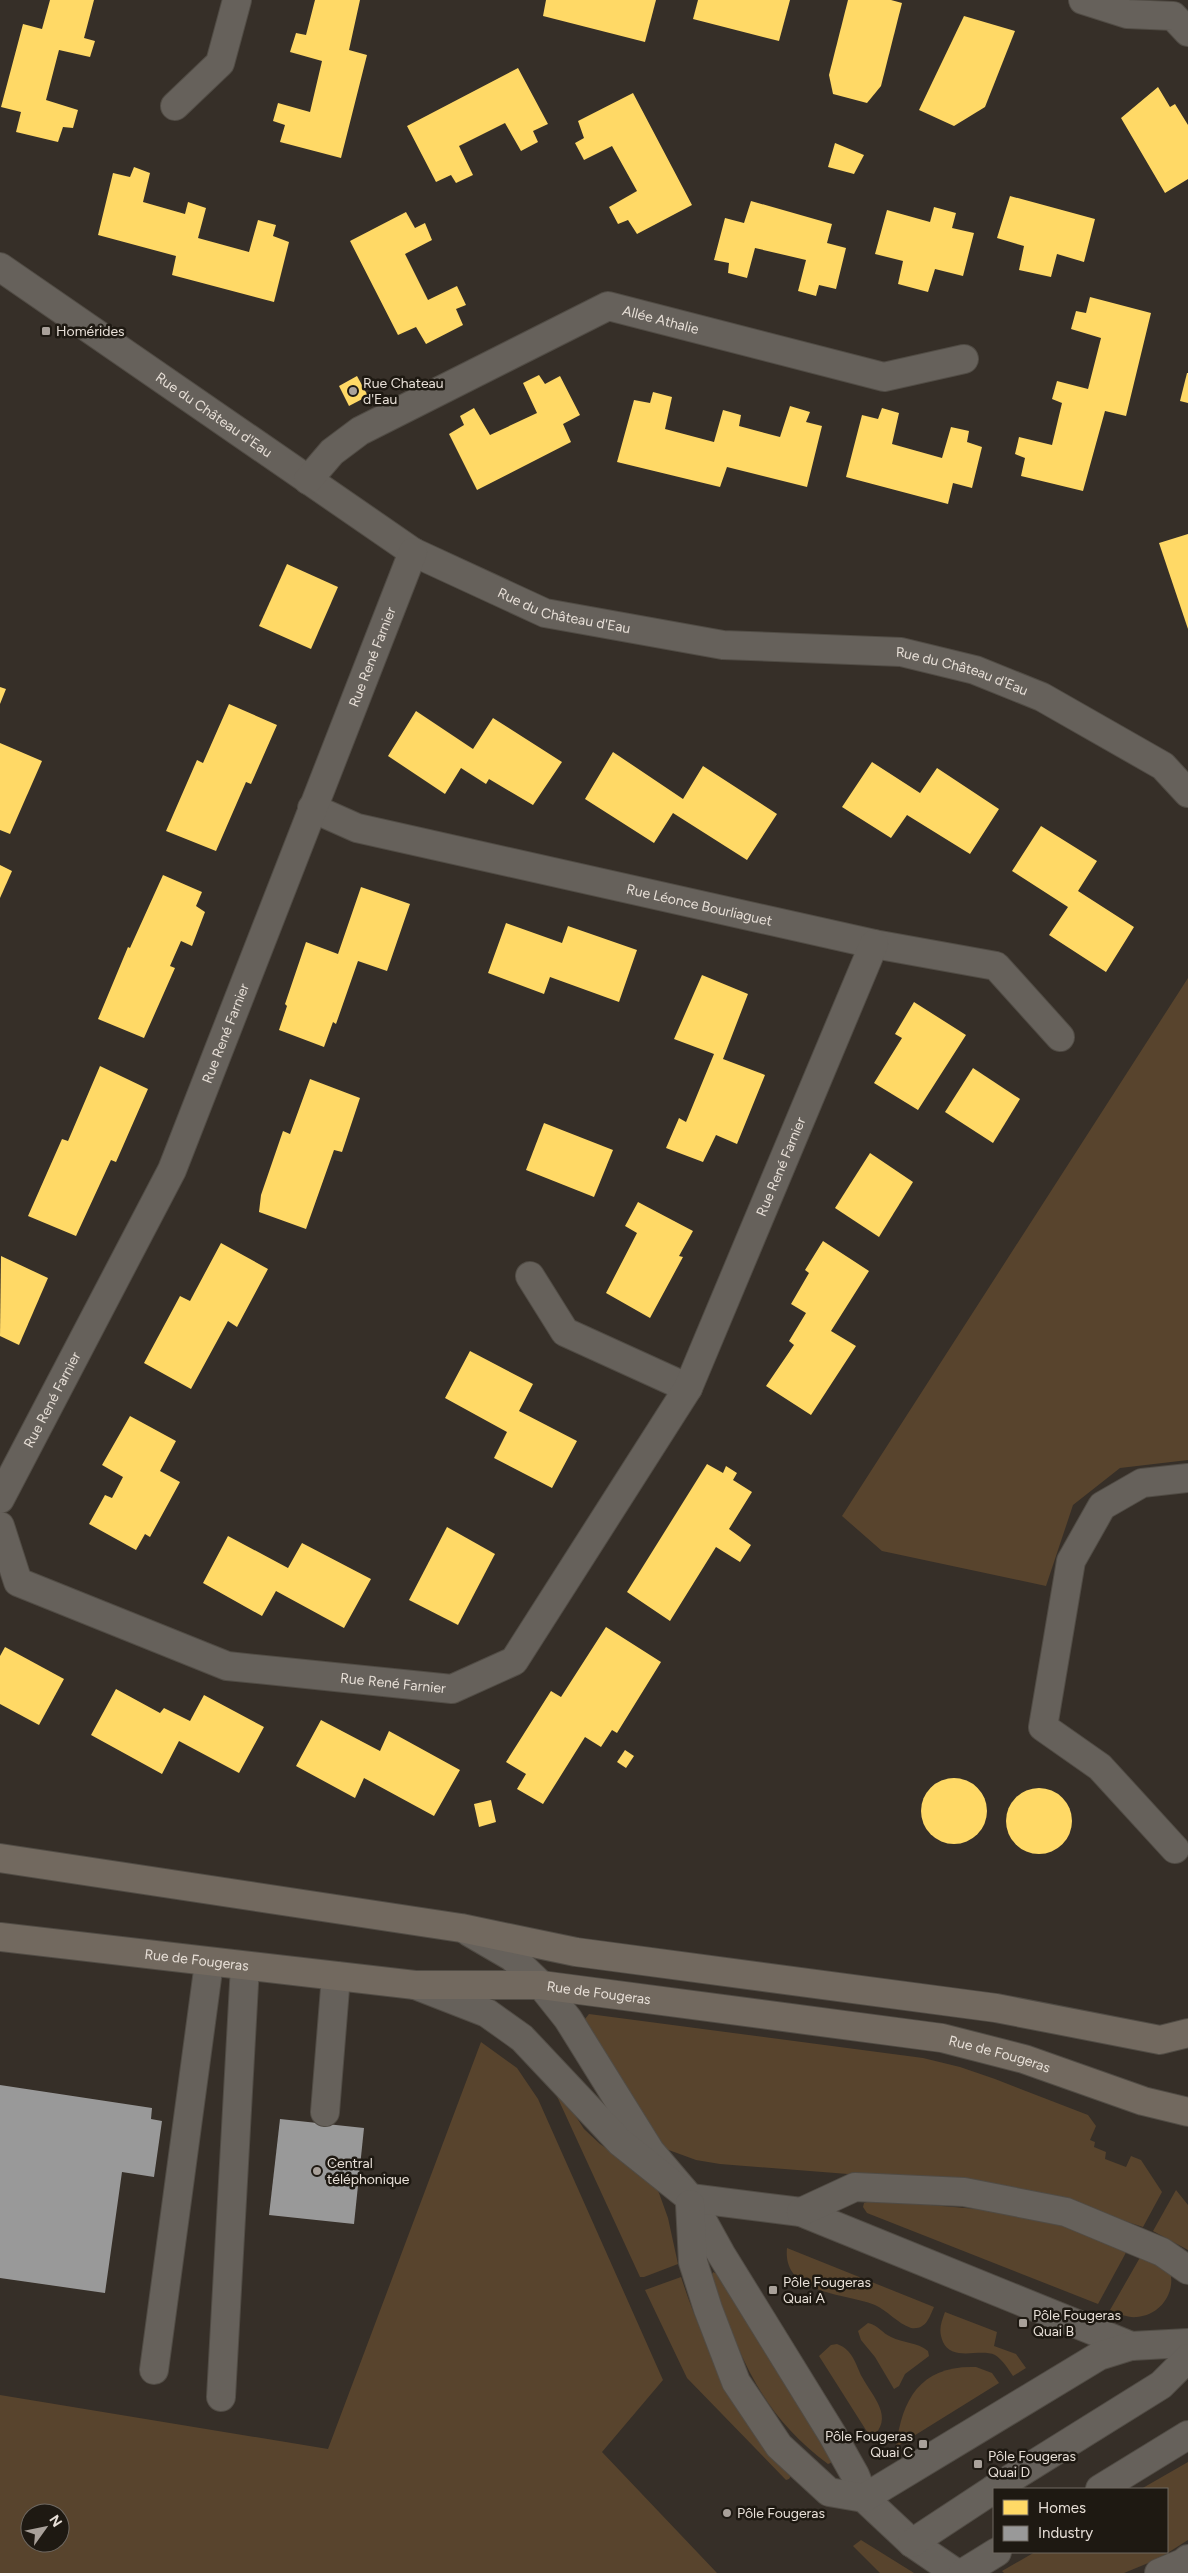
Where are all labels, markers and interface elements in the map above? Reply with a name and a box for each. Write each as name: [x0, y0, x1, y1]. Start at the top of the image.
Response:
street label: Allée Athalie: [621, 302, 701, 338]
place label: Homérides: [56, 323, 125, 340]
marker: Homérides: [40, 325, 52, 337]
street label: Rue du Château d'Eau: [152, 369, 275, 461]
place label: Rue Chateau d'Eau: [363, 375, 444, 408]
marker: Rue Chateau d'Eau: [347, 385, 359, 397]
street label: Rue du Château d'Eau: [495, 584, 632, 637]
street label: Rue René Farnier: [345, 604, 400, 710]
street label: Rue du Château d'Eau: [896, 644, 1030, 700]
street label: Rue Léonce Bourliaguet: [625, 881, 774, 930]
street label: Rue René Farnier: [199, 981, 253, 1086]
street label: Rue René Farnier: [753, 1114, 810, 1219]
street label: Rue René Farnier: [20, 1349, 85, 1451]
street label: Rue René Farnier: [339, 1670, 447, 1697]
street label: Rue de Fougeras: [144, 1946, 250, 1975]
street label: Rue de Fougeras: [546, 1978, 652, 2008]
street label: Rue de Fougeras: [947, 2032, 1053, 2077]
place label: Central téléphonique: [327, 2155, 410, 2188]
marker: Central téléphonique: [311, 2165, 323, 2177]
place label: Pôle Fougeras Quai A: [783, 2274, 871, 2307]
marker: Pôle Fougeras Quai A: [767, 2284, 779, 2296]
place label: Pôle Fougeras Quai B: [1033, 2307, 1121, 2340]
marker: Pôle Fougeras Quai B: [1017, 2317, 1029, 2329]
place label: Pôle Fougeras Quai C: [825, 2428, 913, 2461]
marker: Pôle Fougeras Quai C: [917, 2438, 929, 2450]
place label: Pôle Fougeras Quai D: [988, 2448, 1076, 2481]
marker: Pôle Fougeras Quai D: [972, 2458, 984, 2470]
legend: [993, 2488, 1168, 2553]
text: Homes: [1038, 2499, 1086, 2517]
north arrow: [20, 2503, 70, 2553]
place label: Pôle Fougeras: [737, 2505, 825, 2522]
marker: Pôle Fougeras: [721, 2507, 733, 2519]
text: N: [45, 2512, 66, 2530]
text: Industry: [1038, 2524, 1093, 2542]

